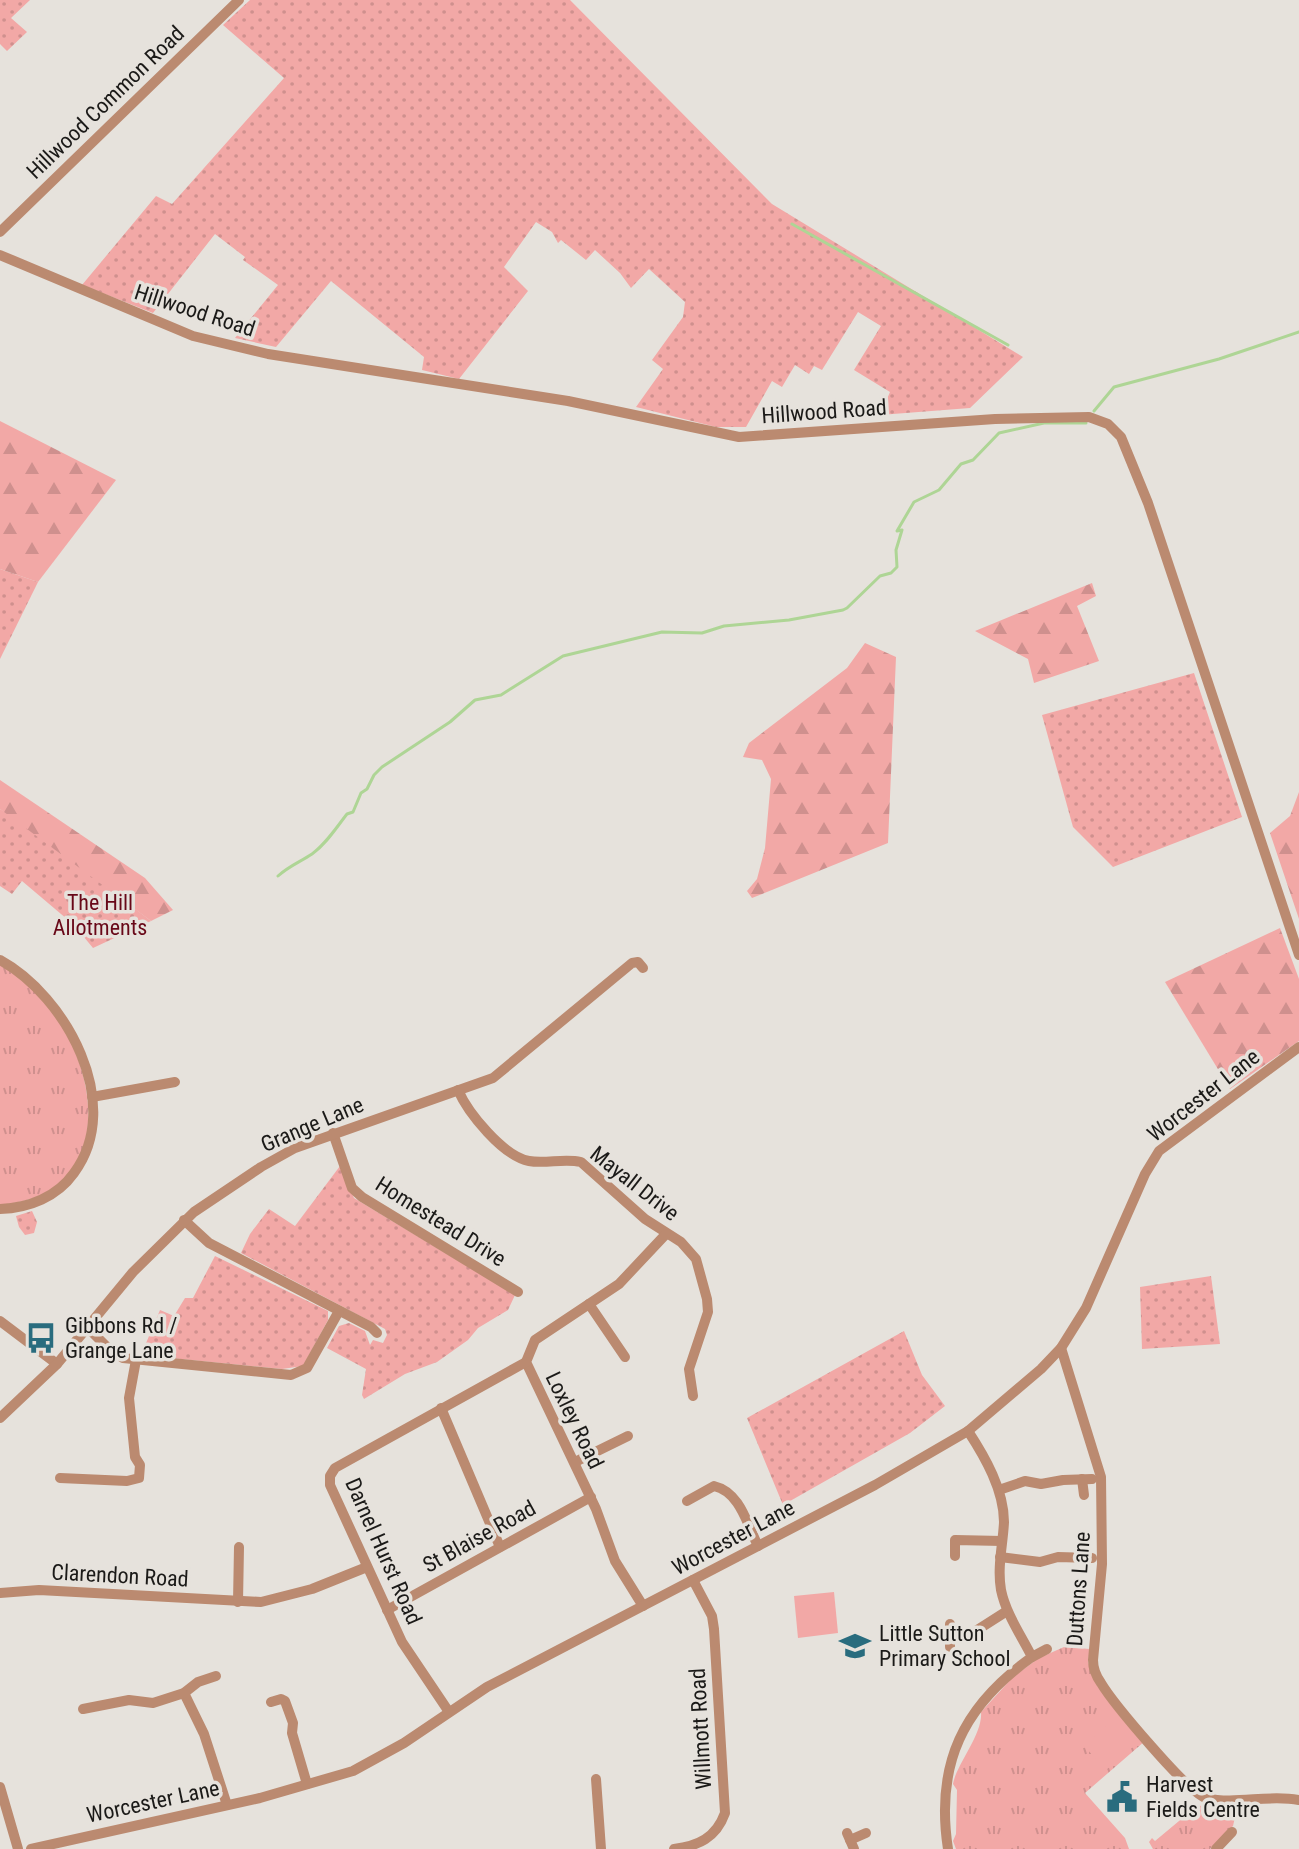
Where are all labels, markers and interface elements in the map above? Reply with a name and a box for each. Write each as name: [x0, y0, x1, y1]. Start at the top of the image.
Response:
street label: Hillwood Common Road: [22, 21, 189, 184]
street label: Hillwood Road: [131, 279, 258, 342]
street label: Hillwood Road: [761, 395, 887, 428]
park label: The Hill Allotments: [53, 890, 147, 940]
street label: Worcester Lane: [1142, 1044, 1264, 1147]
street label: Grange Lane: [257, 1092, 367, 1157]
street label: Mayall Drive: [585, 1141, 684, 1226]
street label: Homestead Drive: [371, 1171, 510, 1271]
place label: Gibbons Rd / Grange Lane: [65, 1313, 177, 1363]
bus stop icon: Gibbons Rd / Grange Lane: [24, 1321, 58, 1355]
street label: Loxley Road: [540, 1368, 609, 1473]
street label: Darnel Hurst Road: [340, 1474, 427, 1628]
street label: St Blaise Road: [418, 1495, 540, 1578]
street label: Worcester Lane: [668, 1495, 799, 1580]
street label: Duttons Lane: [1062, 1531, 1095, 1647]
street label: Clarendon Road: [51, 1559, 189, 1592]
place label: Little Sutton Primary School: [879, 1621, 1010, 1671]
school or university icon: Little Sutton Primary School: [838, 1629, 872, 1663]
street label: Willmott Road: [685, 1668, 716, 1790]
place label: Harvest Fields Centre: [1146, 1772, 1260, 1822]
street label: Worcester Lane: [84, 1775, 222, 1828]
public building icon: Harvest Fields Centre: [1105, 1780, 1139, 1814]

